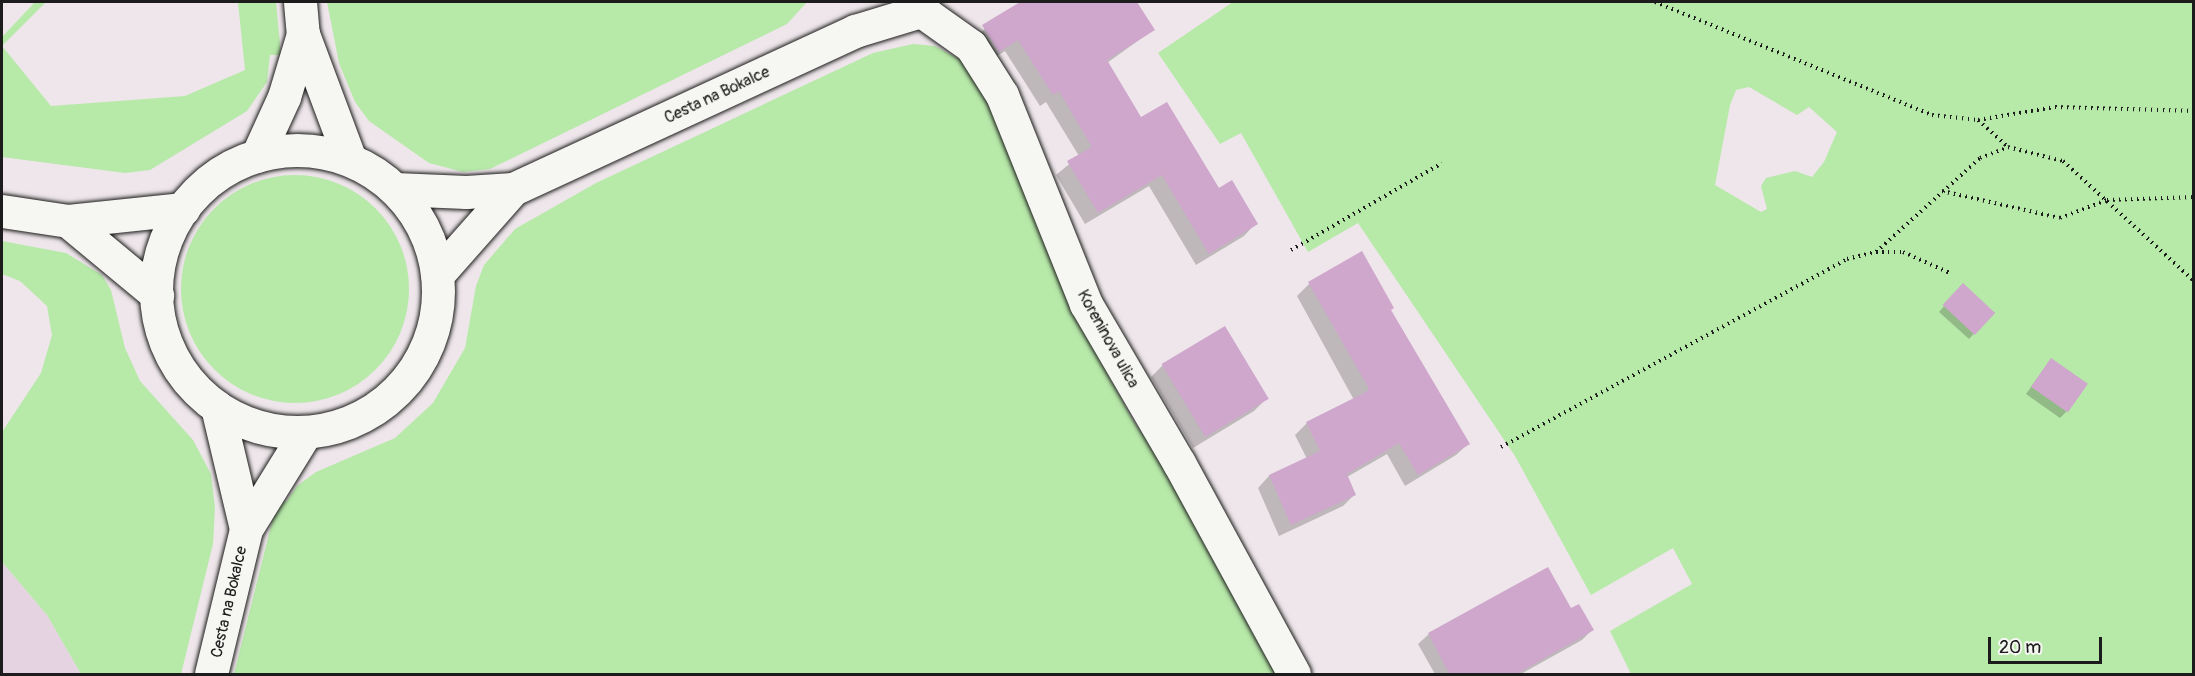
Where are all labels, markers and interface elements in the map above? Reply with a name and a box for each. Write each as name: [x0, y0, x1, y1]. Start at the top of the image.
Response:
street label: Cesta na Bokalce: [661, 62, 773, 128]
street label: Koreninova ulica: [1073, 287, 1143, 391]
street label: Cesta na Bokalce: [207, 544, 251, 660]
scale bar: [1991, 625, 2105, 663]
text: 20 m: [1999, 636, 2041, 659]

